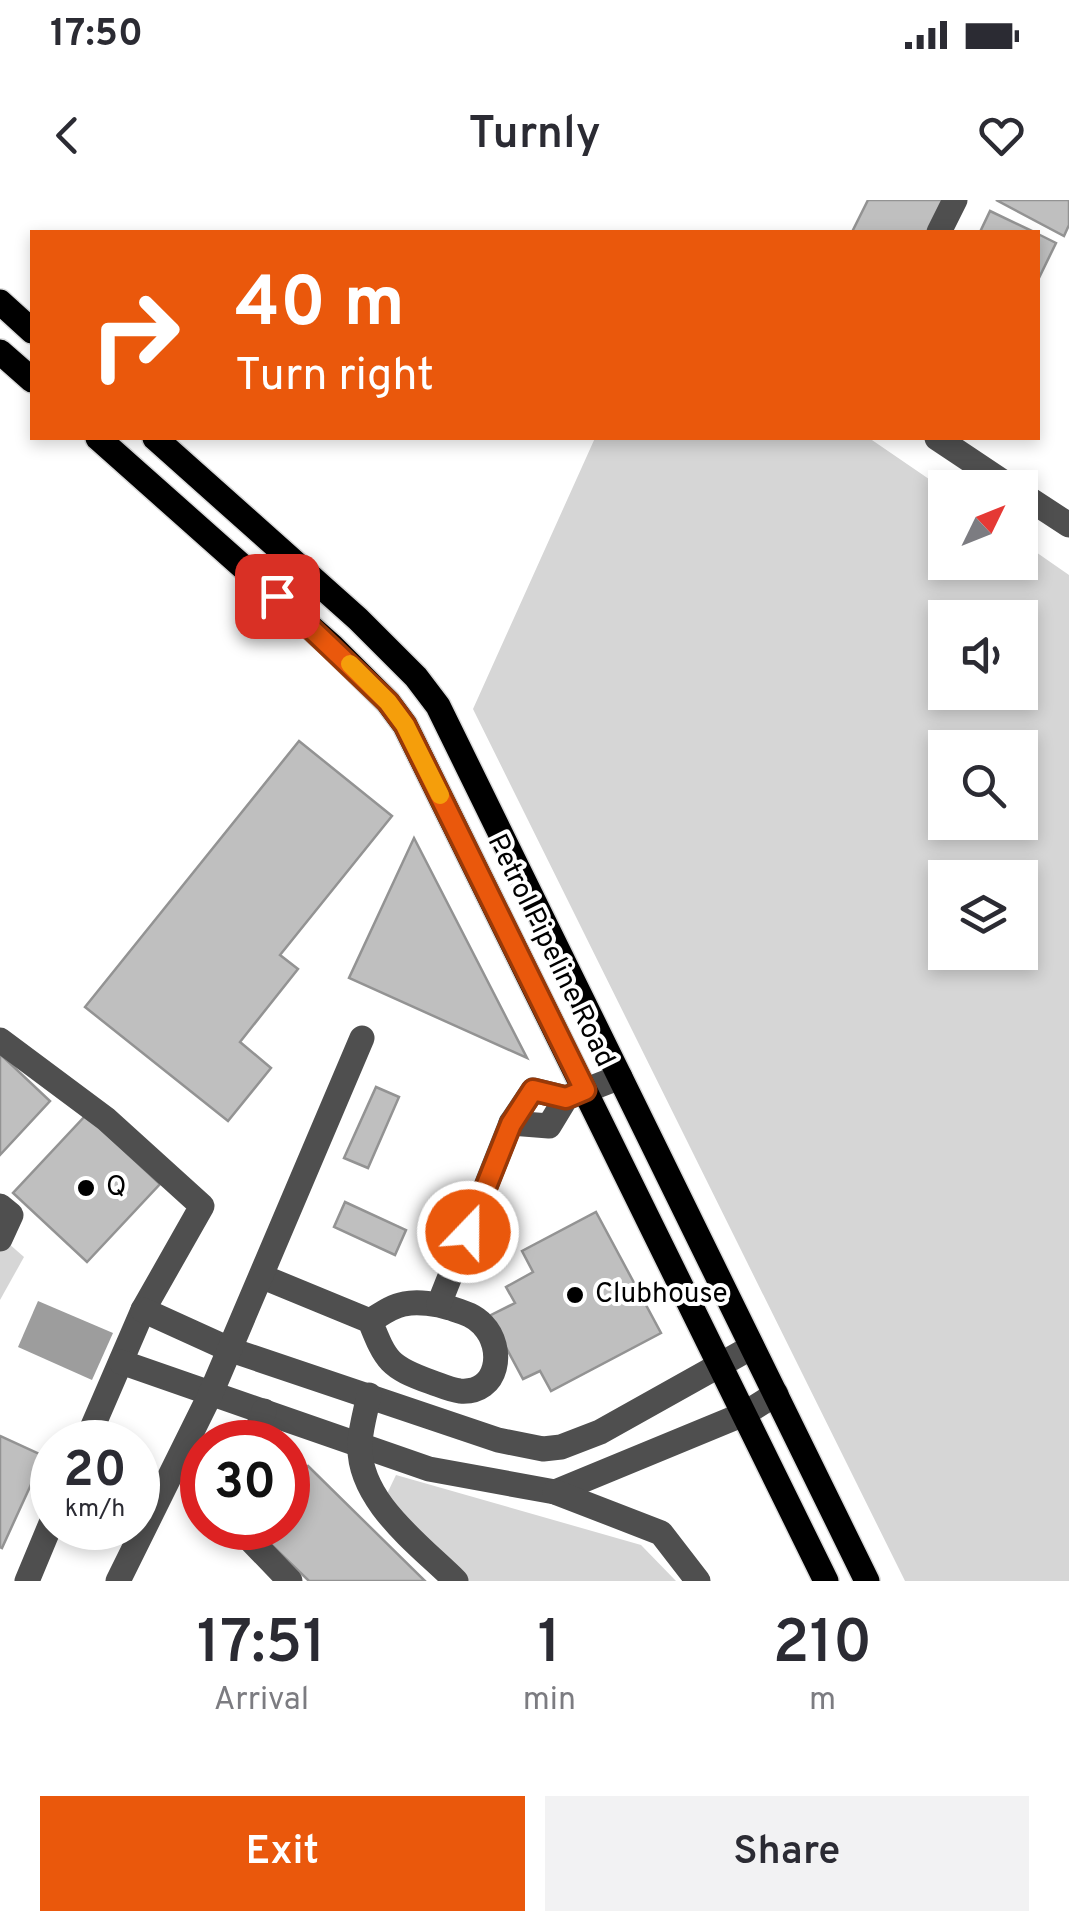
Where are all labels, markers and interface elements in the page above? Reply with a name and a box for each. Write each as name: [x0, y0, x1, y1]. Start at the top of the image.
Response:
text: 17:50: [50, 11, 143, 60]
text: Turnly: [468, 107, 601, 164]
icon: back: [40, 108, 95, 163]
icon: heart: [974, 108, 1029, 163]
text: 40 m: [235, 262, 405, 351]
icon: right: [70, 270, 200, 400]
text: Turn right: [235, 349, 434, 406]
north arrow: [928, 470, 1038, 580]
map controls: [928, 470, 1038, 970]
pin: [235, 554, 320, 639]
icon: arrive: [250, 569, 305, 624]
button: sound: [928, 600, 1038, 710]
button: search: [928, 730, 1038, 840]
street label: Petrol Pipeline Road: [478, 829, 622, 1073]
button: layers: [928, 860, 1038, 970]
place label: Q: [106, 1170, 126, 1206]
marker: Q: [75, 1177, 97, 1199]
position arrow: [416, 1180, 520, 1284]
place label: Clubhouse: [595, 1277, 727, 1313]
marker: Clubhouse: [564, 1284, 586, 1306]
speed limit sign: 30: [180, 1420, 310, 1550]
text: 20: [63, 1441, 127, 1504]
text: km/h: [65, 1494, 125, 1526]
text: 17:51: [197, 1608, 326, 1684]
text: 1: [538, 1608, 561, 1684]
text: 210: [773, 1608, 872, 1684]
text: Arrival: [214, 1681, 309, 1721]
text: min: [523, 1681, 576, 1721]
text: m: [809, 1681, 836, 1721]
button: Exit: [40, 1796, 525, 1911]
button: Share: [545, 1796, 1029, 1911]

